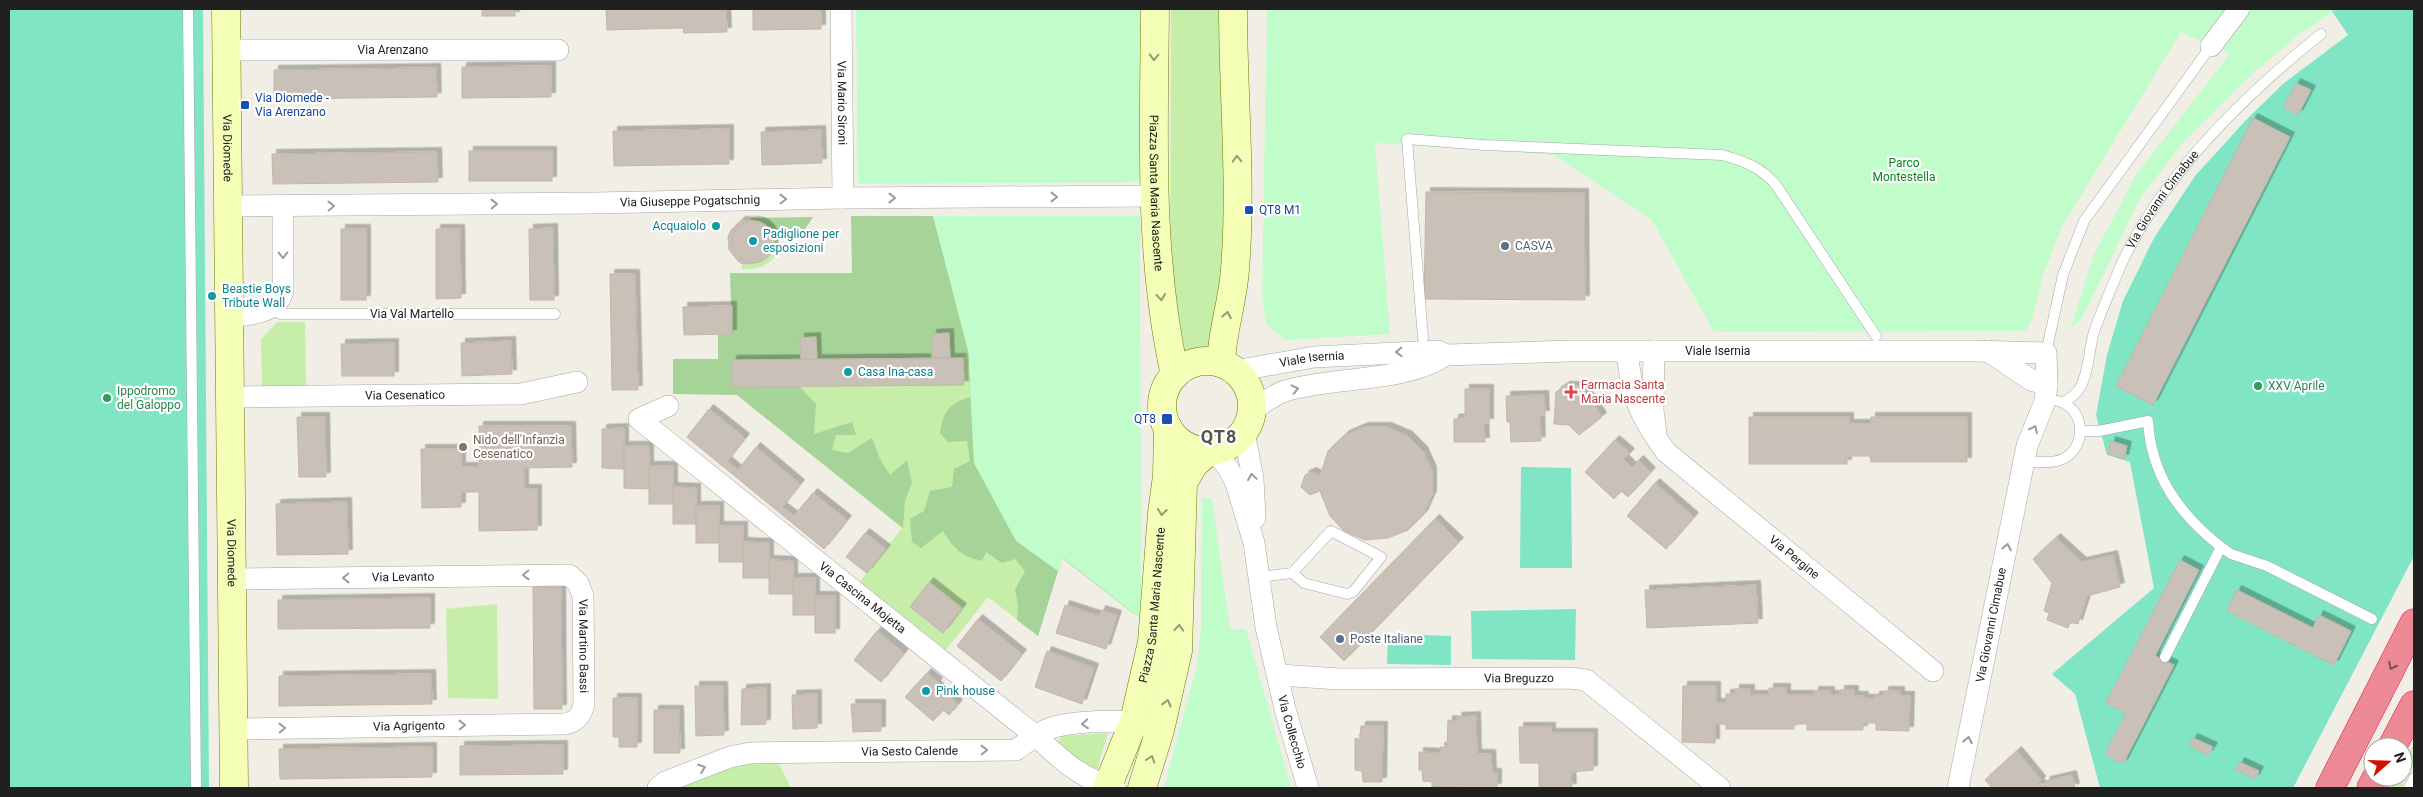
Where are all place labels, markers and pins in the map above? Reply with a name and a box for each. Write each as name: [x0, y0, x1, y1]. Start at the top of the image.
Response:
place label: Via Diomede - Via Arenzano: [255, 91, 330, 119]
marker: Via Diomede - Via Arenzano: [239, 99, 251, 111]
place label: QT8 M1: [1259, 203, 1301, 217]
marker: QT8 M1: [1243, 204, 1255, 216]
place label: Acquaiolo: [652, 219, 706, 233]
marker: Acquaiolo: [710, 220, 722, 232]
place label: Padiglione per esposizioni: [763, 227, 839, 255]
marker: Padiglione per esposizioni: [747, 235, 759, 247]
place label: CASVA: [1515, 239, 1553, 253]
marker: CASVA: [1499, 240, 1511, 252]
place label: Beastie Boys Tribute Wall: [222, 282, 291, 310]
marker: Beastie Boys Tribute Wall: [206, 290, 218, 302]
place label: Casa Ina-casa: [858, 365, 933, 379]
marker: Casa Ina-casa: [842, 366, 854, 378]
place label: Farmacia Santa Maria Nascente: [1581, 378, 1665, 406]
place label: XXV Aprile: [2268, 379, 2325, 393]
marker: XXV Aprile: [2252, 380, 2264, 392]
place label: Ippodromo del Galoppo: [117, 384, 181, 412]
marker: Farmacia Santa Maria Nascente: [1565, 386, 1577, 398]
marker: Ippodromo del Galoppo: [101, 392, 113, 404]
place label: QT8: [1134, 412, 1156, 426]
marker: QT8: [1160, 412, 1174, 426]
place label: Nido dell'Infanzia Cesenatico: [473, 433, 565, 461]
marker: Nido dell'Infanzia Cesenatico: [457, 441, 469, 453]
place label: Poste Italiane: [1350, 632, 1423, 646]
marker: Poste Italiane: [1334, 633, 1346, 645]
place label: Pink house: [936, 684, 995, 698]
marker: Pink house: [920, 685, 932, 697]

